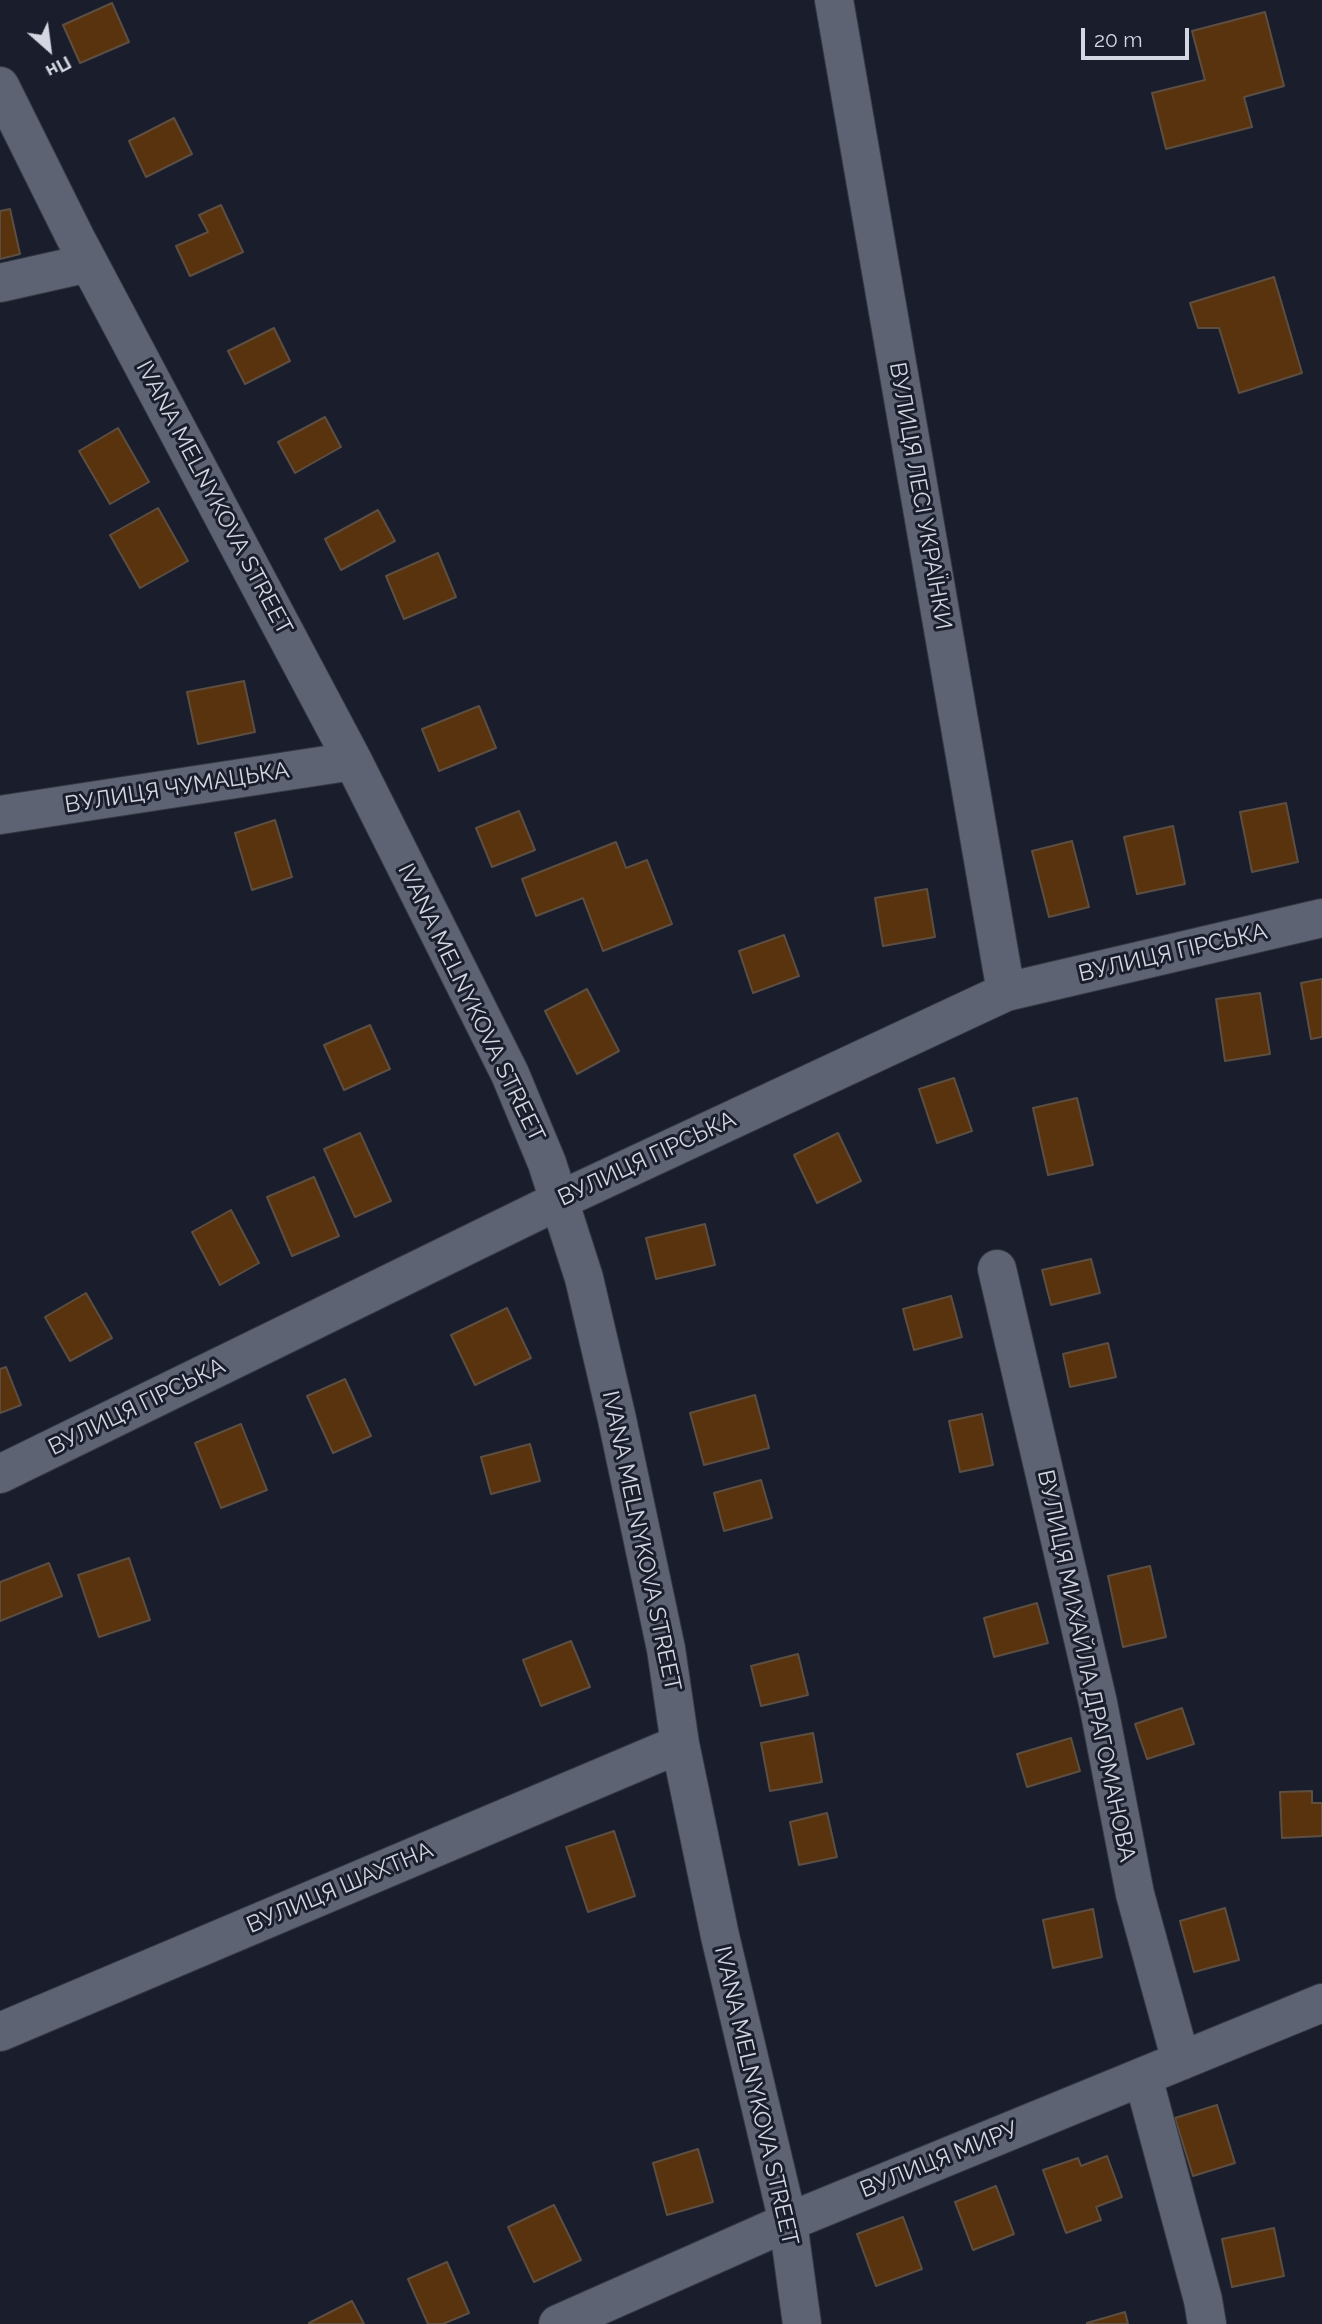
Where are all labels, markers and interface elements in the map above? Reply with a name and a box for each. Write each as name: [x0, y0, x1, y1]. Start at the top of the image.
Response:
north arrow: [14, 14, 84, 84]
scale bar: [1084, 14, 1192, 58]
text: 20 m: [1094, 27, 1142, 52]
text: Пн: [43, 52, 75, 83]
street label: IVANA MELNYKOVA STREET: [130, 356, 298, 640]
street label: ВУЛИЦЯ ЛЕСІ УКРАЇНКИ: [883, 360, 957, 632]
street label: ВУЛИЦЯ ЧУМАЦЬКА: [63, 757, 291, 819]
street label: IVANA MELNYKOVA STREET: [391, 859, 551, 1147]
street label: ВУЛИЦЯ ГІРСЬКА: [1076, 918, 1270, 988]
street label: ВУЛИЦЯ ГІРСЬКА: [554, 1106, 740, 1212]
street label: ВУЛИЦЯ ГІРСЬКА: [44, 1352, 230, 1462]
street label: IVANA MELNYKOVA STREET: [596, 1388, 686, 1694]
street label: ВУЛИЦЯ МИХАЙЛА ДРАГОМАНОВА: [1031, 1468, 1141, 1864]
street label: ВУЛИЦЯ ШАХТНА: [243, 1836, 437, 1940]
street label: IVANA MELNYKOVA STREET: [708, 1944, 804, 2248]
street label: ВУЛИЦЯ МИРУ: [856, 2116, 1022, 2204]

